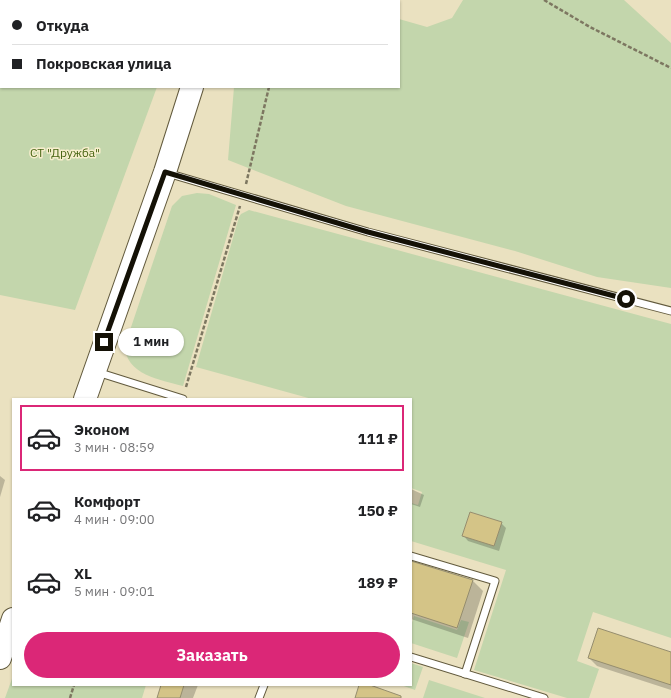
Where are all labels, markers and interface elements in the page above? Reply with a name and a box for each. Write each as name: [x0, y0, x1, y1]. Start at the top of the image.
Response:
text: Откуда: [36, 16, 89, 35]
text: Покровская улица: [36, 54, 172, 73]
park label: СТ "Дружба": [30, 145, 100, 160]
route start: [617, 290, 635, 308]
callout: 1 мин: [118, 328, 184, 356]
route end: [95, 333, 113, 351]
text: 1 мин: [133, 333, 169, 350]
icon: car: [26, 420, 62, 456]
text: Эконом: [74, 420, 130, 439]
text: 111 ₽: [358, 429, 398, 448]
text: 3 мин · 08:59: [74, 439, 155, 456]
icon: car: [26, 492, 62, 528]
text: Комфорт: [74, 492, 140, 511]
text: 150 ₽: [358, 501, 398, 520]
text: 4 мин · 09:00: [74, 511, 155, 528]
icon: car: [26, 564, 62, 600]
text: XL: [74, 564, 92, 583]
text: 189 ₽: [358, 573, 398, 592]
text: 5 мин · 09:01: [74, 583, 155, 600]
button: Заказать: [24, 632, 400, 678]

